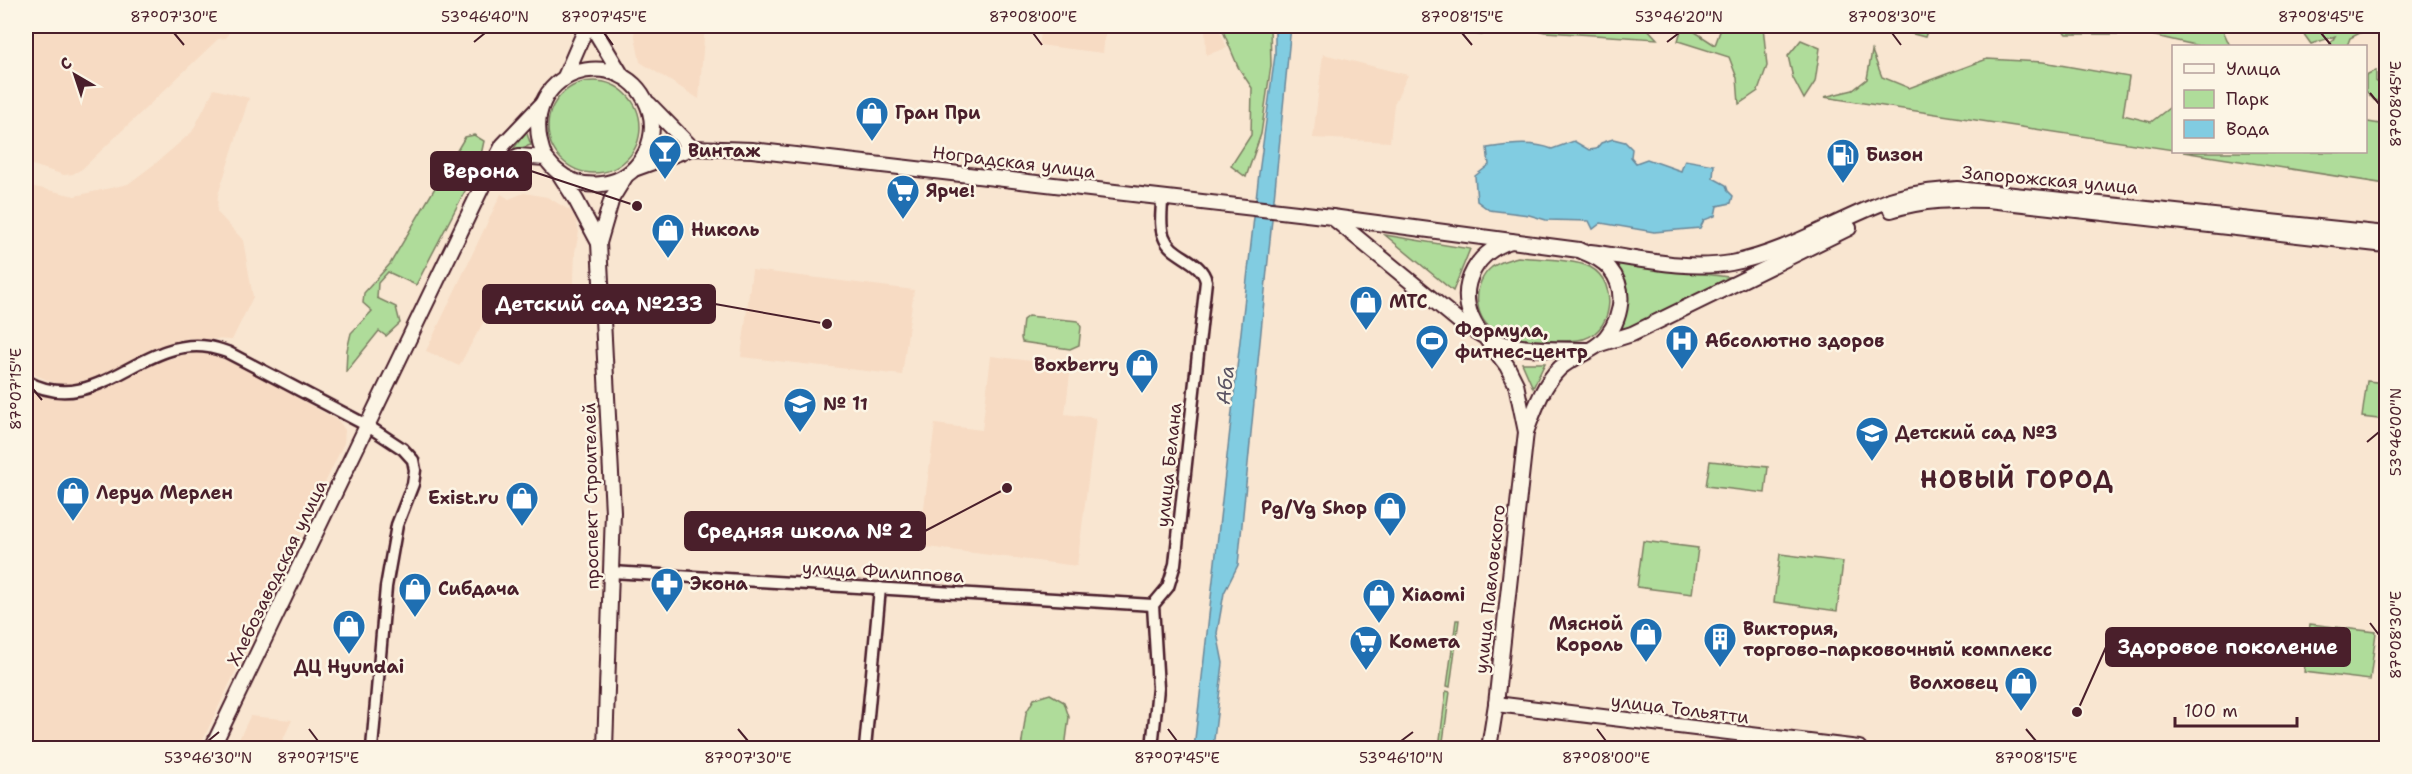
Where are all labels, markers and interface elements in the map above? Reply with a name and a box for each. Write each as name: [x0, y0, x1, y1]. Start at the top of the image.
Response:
text: 87°07'30"E: [130, 7, 218, 27]
text: 53°46'40"N: [441, 7, 529, 27]
text: 87°07'45"E: [561, 7, 647, 27]
text: 87°08'00"E: [989, 7, 1077, 27]
text: 87°08'15"E: [1421, 7, 1503, 27]
text: 53°46'20"N: [1635, 7, 1723, 27]
text: 87°08'30"E: [1848, 7, 1936, 27]
text: 87°08'45"E: [2278, 7, 2364, 27]
north arrow: [45, 45, 105, 105]
legend: [2172, 45, 2367, 153]
text: С: [55, 52, 76, 75]
text: Улица: [2226, 57, 2280, 81]
text: 87°08'45"E: [2386, 61, 2406, 147]
text: Парк: [2226, 87, 2269, 111]
shop icon: Гран При: [854, 95, 890, 142]
place label: Гран При: [895, 101, 981, 125]
text: Вода: [2226, 117, 2269, 141]
bar icon: Винтаж: [647, 133, 683, 180]
fuel station icon: Бизон: [1825, 137, 1861, 184]
place label: Винтаж: [688, 139, 761, 163]
street label: Ноградская улица: [931, 140, 1097, 184]
place label: Бизон: [1866, 143, 1923, 167]
callout: Верона: [431, 152, 531, 190]
text: Верона: [443, 158, 519, 184]
street label: Запорожская улица: [1961, 160, 2139, 200]
supermarket icon: Ярче!: [885, 173, 921, 220]
place label: Ярче!: [926, 179, 975, 203]
shop icon: Николь: [650, 212, 686, 259]
place label: Николь: [691, 218, 759, 242]
shop icon: МТС: [1348, 284, 1384, 331]
callout: Детский сад №233: [483, 285, 715, 323]
place label: МТС: [1389, 290, 1428, 314]
text: Детский сад №233: [495, 291, 703, 317]
place label: Формула, фитнес-центр: [1455, 319, 1588, 364]
sports icon: Формула, фитнес-центр: [1414, 323, 1450, 370]
hospital icon: Абсолютно здоров: [1664, 323, 1700, 370]
place label: Абсолютно здоров: [1705, 329, 1884, 353]
shop icon: Boxberry: [1124, 347, 1160, 394]
text: 87°07'15"E: [6, 348, 26, 430]
place label: Boxberry: [1034, 353, 1119, 377]
water label: Аба: [1210, 364, 1240, 406]
school or university icon: № 11: [782, 386, 818, 433]
text: 53°46'00"N: [2386, 388, 2406, 476]
place label: № 11: [823, 392, 868, 416]
street label: проспект Строителей: [577, 402, 605, 590]
street label: улица Белана: [1151, 402, 1187, 528]
school or university icon: Детский сад №3: [1854, 415, 1890, 462]
place label: Детский сад №3: [1895, 421, 2057, 445]
district label: НОВЫЙ ГОРОД: [1920, 463, 2114, 496]
shop icon: Леруа Мерлен: [55, 475, 91, 522]
street label: Хлебозаводская улица: [222, 476, 332, 670]
shop icon: Exist.ru: [504, 480, 540, 527]
place label: Леруа Мерлен: [96, 481, 233, 505]
place label: Exist.ru: [428, 486, 499, 510]
shop icon: Pg/Vg Shop: [1372, 490, 1408, 537]
place label: Pg/Vg Shop: [1261, 496, 1367, 520]
street label: улица Павловского: [1469, 503, 1511, 675]
callout: Средняя школа № 2: [685, 512, 925, 550]
text: Средняя школа № 2: [697, 518, 913, 544]
street label: улица Филиппова: [801, 556, 965, 588]
pharmacy icon: Экона: [649, 566, 685, 613]
shop icon: Сибдача: [397, 571, 433, 618]
place label: Экона: [690, 572, 749, 596]
place label: Сибдача: [438, 577, 520, 601]
shop icon: Xiaomi: [1361, 577, 1397, 624]
place label: Xiaomi: [1402, 583, 1465, 607]
text: 87°08'30"E: [2386, 591, 2406, 679]
shop icon: ДЦ Hyundai: [331, 608, 367, 655]
place label: Мясной Король: [1549, 612, 1624, 657]
shop icon: Мясной Король: [1628, 616, 1664, 663]
place label: Виктория, торгово-парковочный комплекс: [1743, 617, 2052, 662]
building icon: Виктория, торгово-парковочный комплекс: [1702, 621, 1738, 668]
supermarket icon: Комета: [1348, 624, 1384, 671]
callout: Здоровое поколение: [2106, 628, 2350, 666]
place label: Комета: [1389, 630, 1461, 654]
text: Здоровое поколение: [2118, 634, 2338, 660]
place label: ДЦ Hyundai: [294, 655, 404, 679]
shop icon: Волховец: [2003, 665, 2039, 712]
place label: Волховец: [1909, 671, 1999, 695]
street label: улица Тольятти: [1610, 689, 1751, 729]
scale bar: [2175, 690, 2296, 728]
text: 100 m: [2184, 699, 2238, 723]
text: 53°46'30"N: [164, 748, 252, 768]
text: 87°07'15"E: [277, 748, 359, 768]
text: 87°07'30"E: [704, 748, 792, 768]
text: 87°07'45"E: [1134, 748, 1220, 768]
text: 53°46'10"N: [1359, 748, 1443, 768]
text: 87°08'00"E: [1562, 748, 1650, 768]
text: 87°08'15"E: [1995, 748, 2077, 768]

